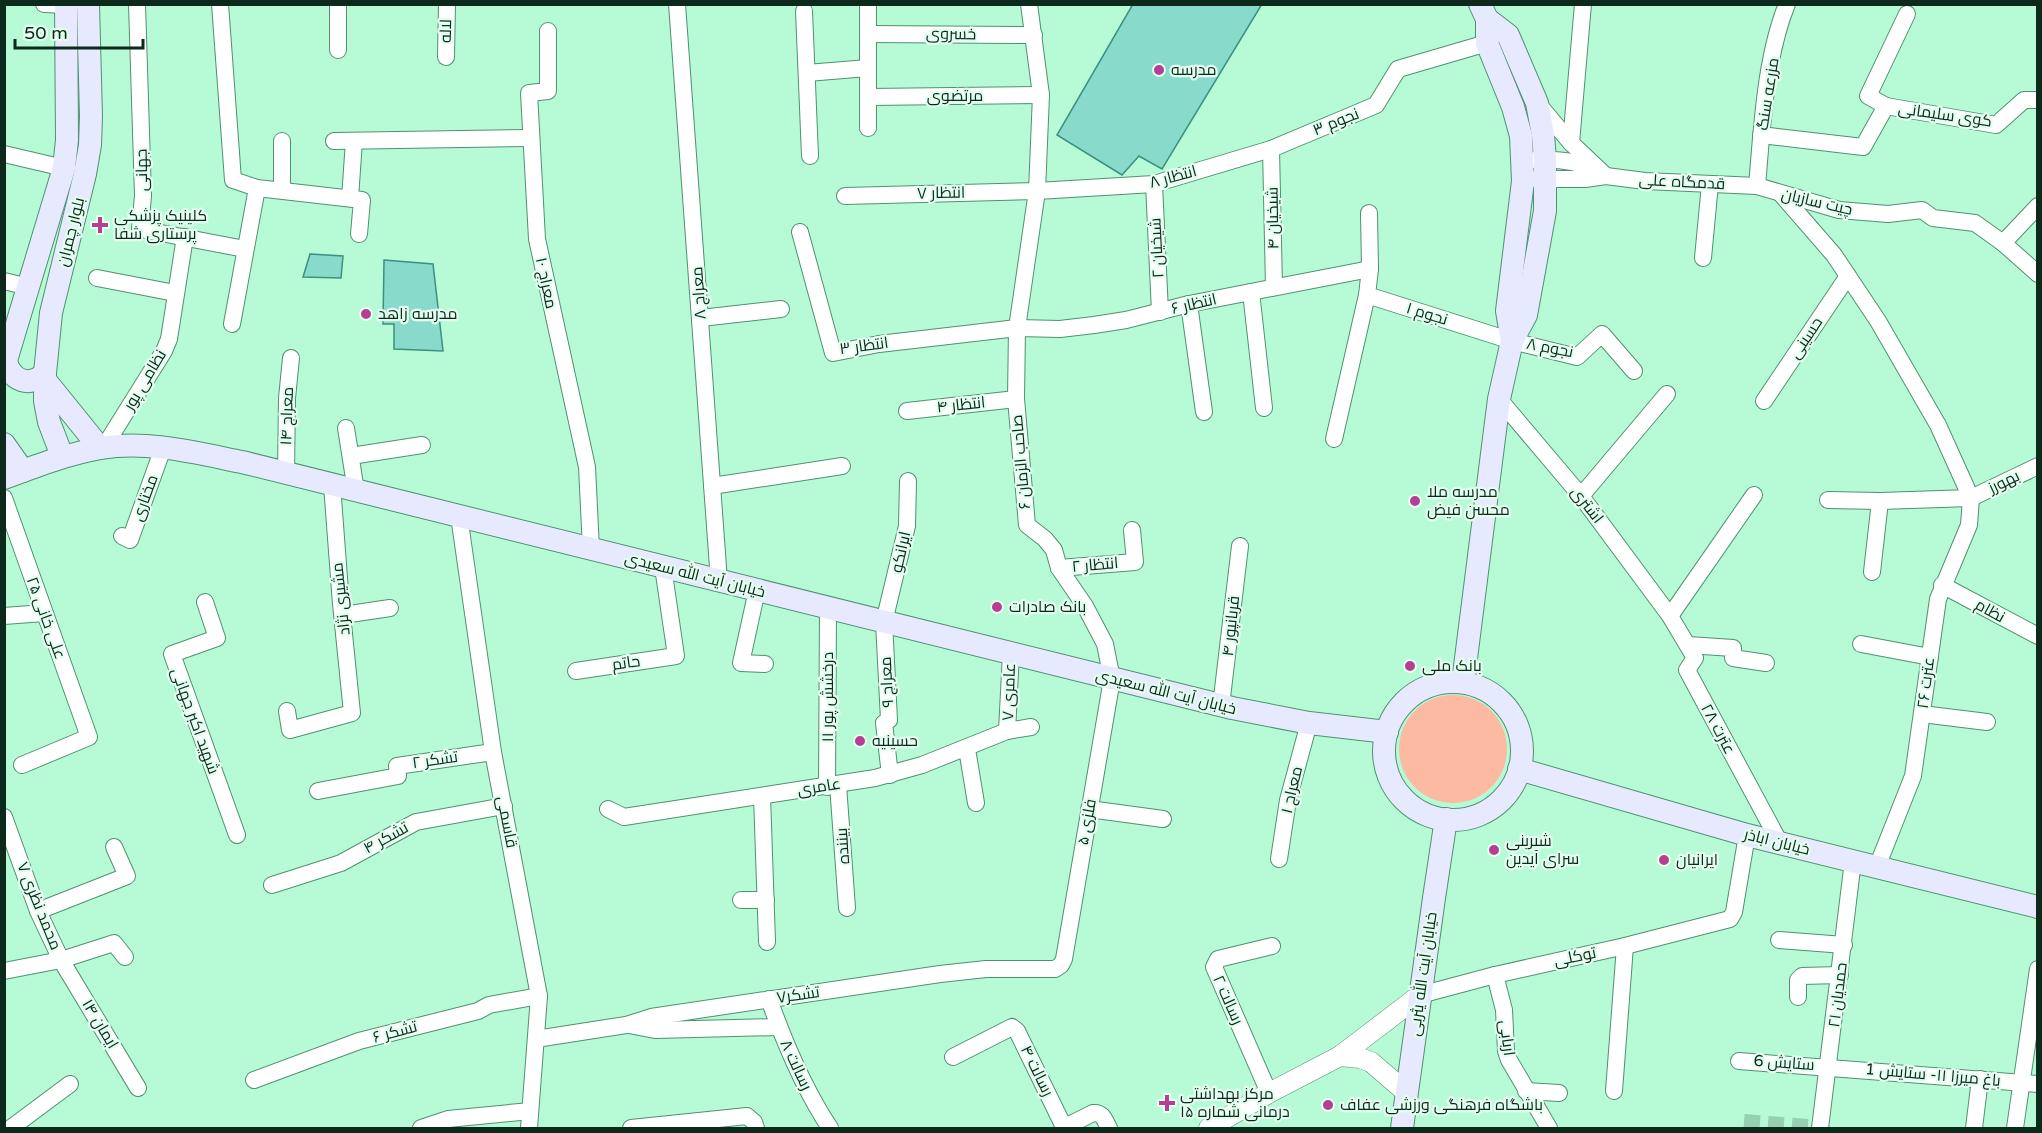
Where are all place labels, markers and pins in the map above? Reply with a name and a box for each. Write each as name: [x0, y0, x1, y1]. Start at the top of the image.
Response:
place label: مدرسه: [1171, 60, 1217, 80]
marker: مدرسه: [1152, 63, 1166, 77]
place label: کلینیک پزشکی پرستاری شفا: [114, 206, 207, 245]
marker: کلینیک پزشکی پرستاری شفا: [91, 216, 109, 234]
place label: مدرسه زاهد: [378, 304, 458, 324]
marker: مدرسه زاهد: [359, 307, 373, 321]
place label: مدرسه ملا محسن فیض: [1427, 482, 1510, 520]
marker: مدرسه ملا محسن فیض: [1408, 494, 1422, 508]
place label: بانک صادرات: [1009, 597, 1086, 617]
marker: بانک صادرات: [990, 600, 1004, 614]
place label: بانک ملی: [1422, 656, 1482, 676]
marker: بانک ملی: [1403, 659, 1417, 673]
place label: حسینیه: [872, 731, 918, 751]
marker: حسینیه: [853, 734, 867, 748]
place label: شیرینی سرای آیدین: [1506, 831, 1579, 869]
marker: شیرینی سرای آیدین: [1487, 843, 1501, 857]
place label: ایرانیان: [1676, 850, 1718, 870]
marker: ایرانیان: [1657, 853, 1671, 867]
place label: مرکز بهداشتی درمانی شماره ۱۵: [1180, 1084, 1290, 1122]
marker: مرکز بهداشتی درمانی شماره ۱۵: [1158, 1094, 1176, 1112]
place label: باشگاه فرهنگی ورزشی عفاف: [1340, 1095, 1543, 1115]
marker: باشگاه فرهنگی ورزشی عفاف: [1321, 1098, 1335, 1112]

